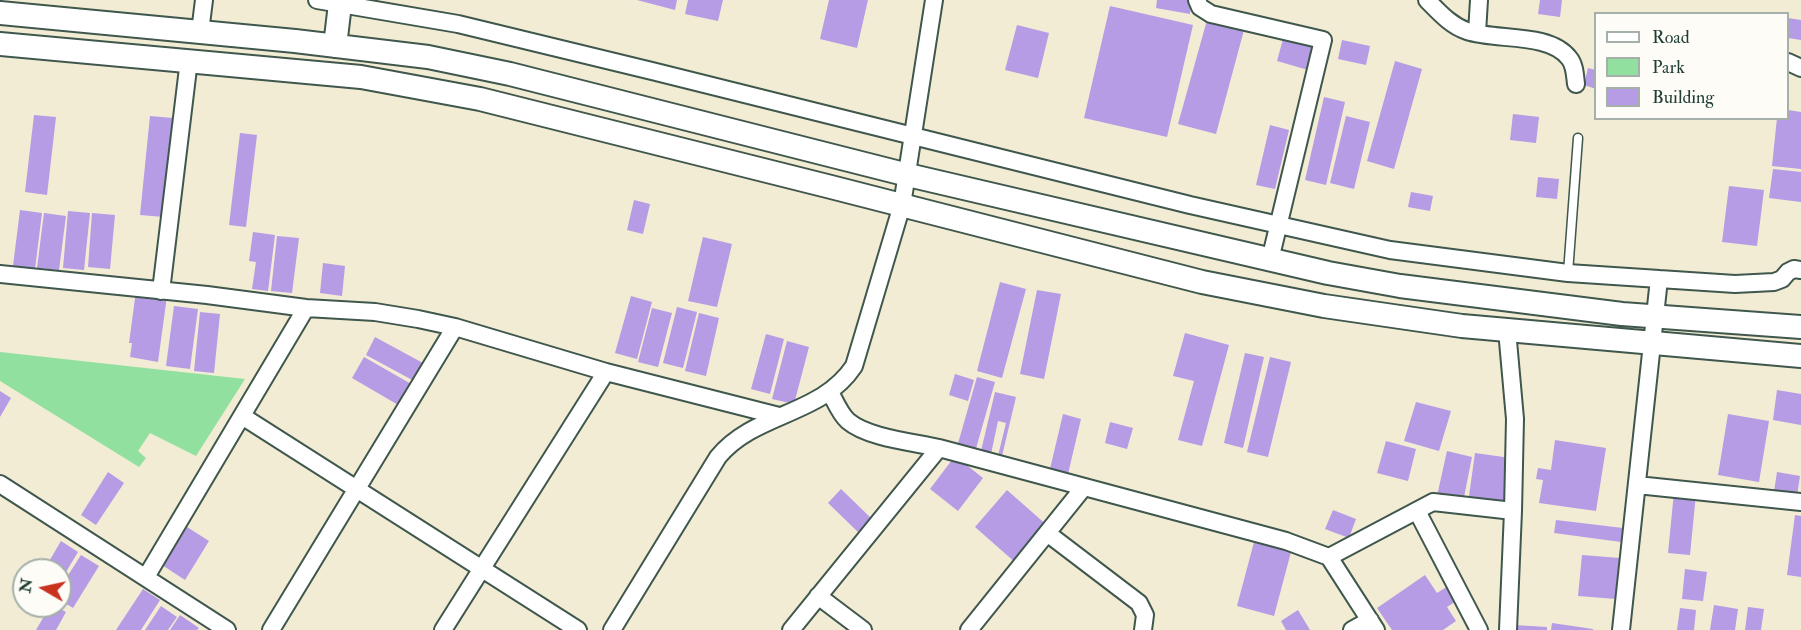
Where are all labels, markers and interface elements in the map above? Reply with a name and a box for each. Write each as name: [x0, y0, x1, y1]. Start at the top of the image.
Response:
legend: [1594, 12, 1789, 120]
text: Road: [1652, 26, 1690, 49]
text: Park: [1652, 56, 1685, 79]
text: Building: [1652, 86, 1714, 109]
north arrow: [12, 558, 72, 618]
text: N: [15, 577, 37, 594]

